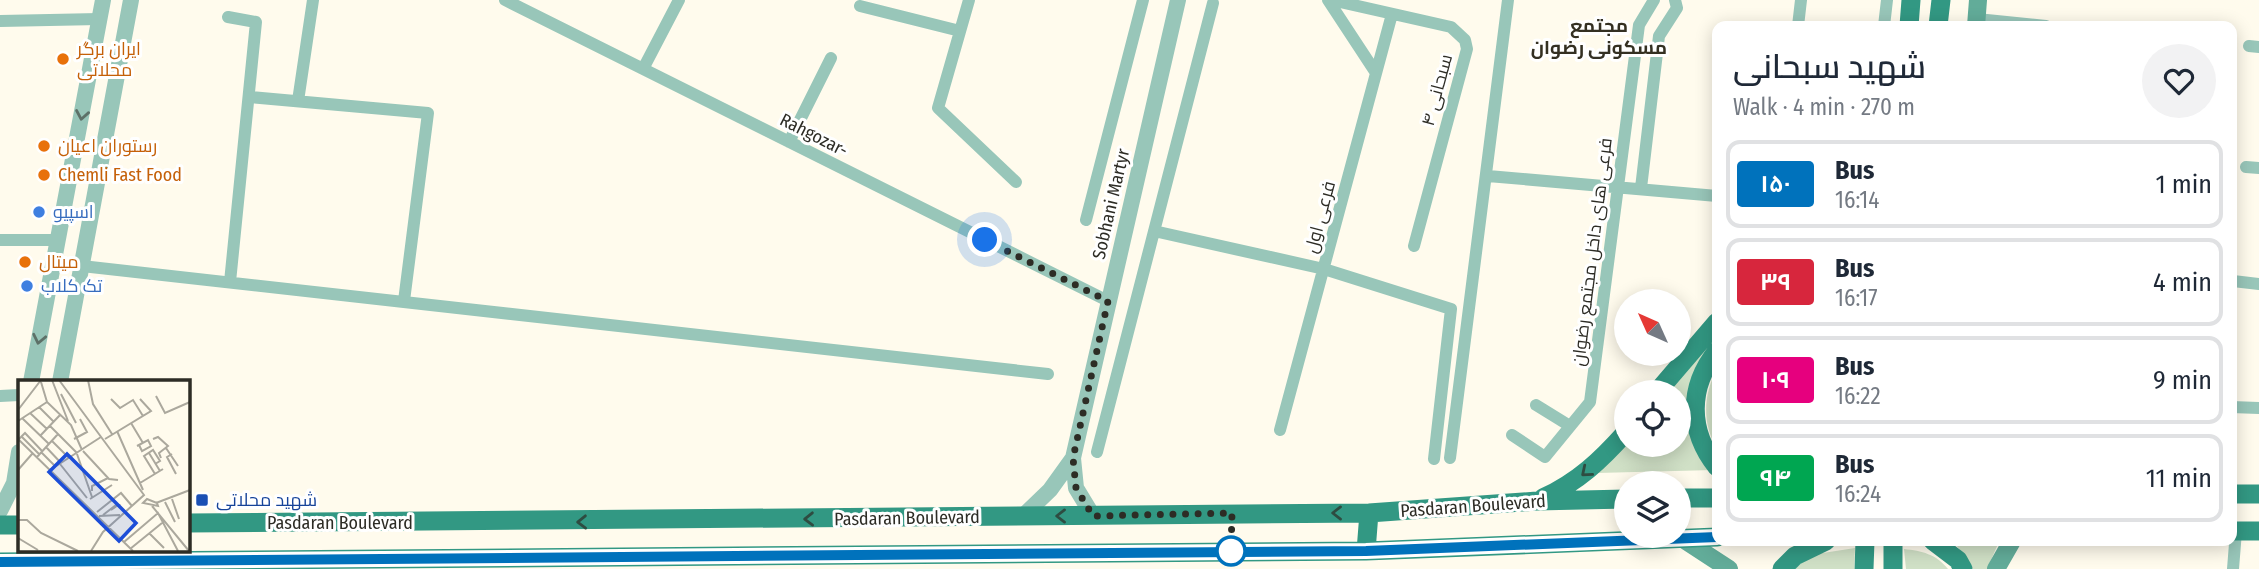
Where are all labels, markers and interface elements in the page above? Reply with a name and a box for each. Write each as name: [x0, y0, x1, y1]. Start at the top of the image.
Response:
district label: مجتمع مسکونی رضوان: [1531, 14, 1667, 59]
place label: ایران برگر محلاتی: [76, 38, 141, 81]
button: heart: [2142, 44, 2216, 118]
text: شهید سبحانی: [1733, 47, 1926, 87]
marker: ایران برگر محلاتی: [55, 51, 71, 67]
street label: سبحانی ۴: [1417, 52, 1457, 128]
text: Walk · 4 min · 270 m: [1733, 93, 1915, 121]
one-way arrow: [75, 109, 90, 121]
street label: Rahgozar-: [776, 109, 852, 161]
place label: رستوران اعیان: [58, 135, 157, 157]
street label: فرعی های داخل مجتمع رضوان: [1567, 137, 1618, 367]
marker: رستوران اعیان: [36, 138, 52, 154]
street label: Sobhani Martyr: [1088, 146, 1135, 261]
text: Bus: [1835, 155, 1874, 186]
place label: Chemli Fast Food: [58, 164, 182, 186]
marker: Chemli Fast Food: [36, 167, 52, 183]
text: 1 min: [2156, 169, 2212, 200]
text: ۱۵۰: [1760, 170, 1791, 198]
street label: فرعی اول: [1300, 179, 1340, 255]
text: 16:14: [1835, 186, 1879, 214]
place label: اسپیو: [53, 201, 94, 223]
marker: اسپیو: [31, 204, 47, 220]
your location: [967, 222, 1002, 257]
place label: میتال: [39, 251, 78, 273]
text: Bus: [1835, 253, 1874, 284]
marker: میتال: [17, 254, 33, 270]
text: 4 min: [2153, 267, 2212, 298]
text: ۳۹: [1760, 268, 1791, 296]
place label: تک کلاب: [41, 275, 102, 297]
marker: تک کلاب: [19, 278, 35, 294]
text: 16:17: [1835, 284, 1878, 312]
north arrow: [1614, 289, 1690, 366]
map controls: [1614, 289, 1691, 548]
one-way arrow: [33, 333, 48, 345]
text: Bus: [1835, 351, 1874, 382]
text: 9 min: [2153, 365, 2212, 396]
text: ۱۰۹: [1761, 366, 1790, 394]
inset map: [18, 380, 189, 552]
button: locate: [1614, 380, 1691, 457]
text: 16:22: [1835, 382, 1881, 410]
text: Bus: [1835, 449, 1874, 480]
text: 11 min: [2146, 463, 2212, 494]
one-way arrow: [1582, 464, 1594, 477]
text: ۹۴: [1760, 464, 1791, 492]
button: layers: [1614, 471, 1691, 548]
text: 16:24: [1835, 480, 1881, 508]
place label: شهید محلاتی: [216, 489, 317, 511]
street label: Pasdaran Boulevard: [1400, 490, 1546, 522]
marker: شهید محلاتی: [194, 492, 210, 508]
one-way arrow: [1332, 505, 1342, 521]
street label: Pasdaran Boulevard: [834, 506, 980, 530]
one-way arrow: [1055, 508, 1066, 524]
one-way arrow: [803, 511, 814, 527]
street label: Pasdaran Boulevard: [267, 512, 413, 534]
one-way arrow: [576, 514, 586, 530]
unlabelled marker: [1216, 536, 1246, 566]

